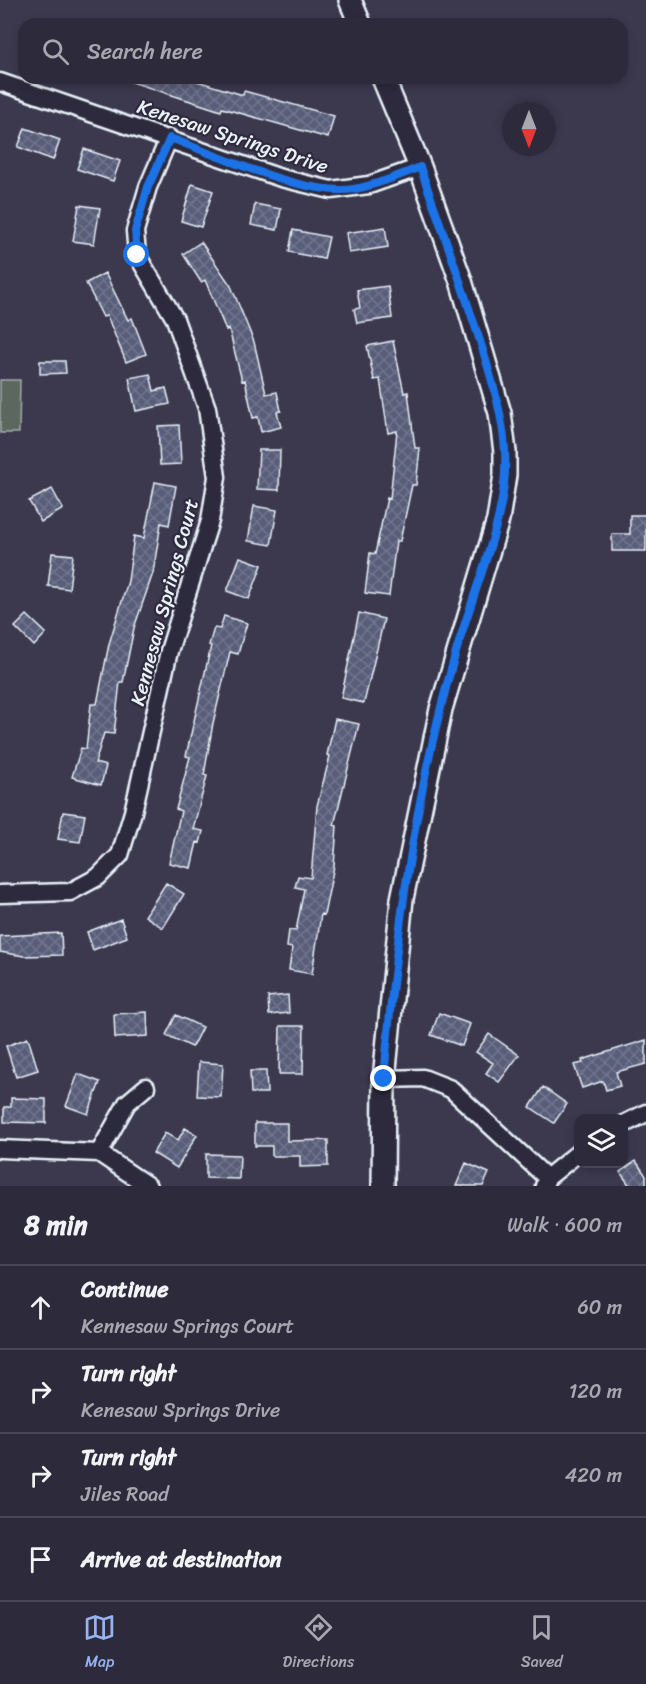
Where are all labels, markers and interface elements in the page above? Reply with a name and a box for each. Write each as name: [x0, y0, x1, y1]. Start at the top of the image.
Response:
search box: [18, 18, 628, 84]
text: Search here: [87, 32, 203, 71]
icon: search: [39, 35, 72, 68]
street label: Kenesaw Springs Drive: [133, 89, 333, 184]
north arrow: [502, 102, 556, 156]
route start: [123, 241, 149, 267]
street label: Kennesaw Springs Court: [120, 495, 209, 710]
route end: [370, 1065, 396, 1091]
map controls: [574, 1114, 628, 1168]
button: layers: [574, 1114, 628, 1168]
text: 8 min: [24, 1202, 88, 1248]
text: Walk · 600 m: [507, 1208, 622, 1243]
text: Continue: [81, 1270, 169, 1309]
text: 60 m: [577, 1290, 622, 1325]
icon: ahead: [24, 1291, 57, 1324]
text: Kennesaw Springs Court: [81, 1309, 294, 1344]
text: Turn right: [81, 1354, 176, 1393]
text: 120 m: [569, 1374, 622, 1409]
icon: right: [24, 1375, 57, 1408]
text: Kenesaw Springs Drive: [81, 1393, 280, 1428]
text: Turn right: [81, 1438, 176, 1477]
text: 420 m: [565, 1458, 622, 1493]
icon: right: [24, 1459, 57, 1492]
text: Jiles Road: [81, 1477, 169, 1512]
text: Arrive at destination: [81, 1540, 282, 1579]
icon: arrive: [24, 1543, 57, 1576]
tab: Map: [83, 1611, 116, 1676]
tab: Directions: [283, 1611, 354, 1676]
tab: Saved: [521, 1611, 563, 1676]

